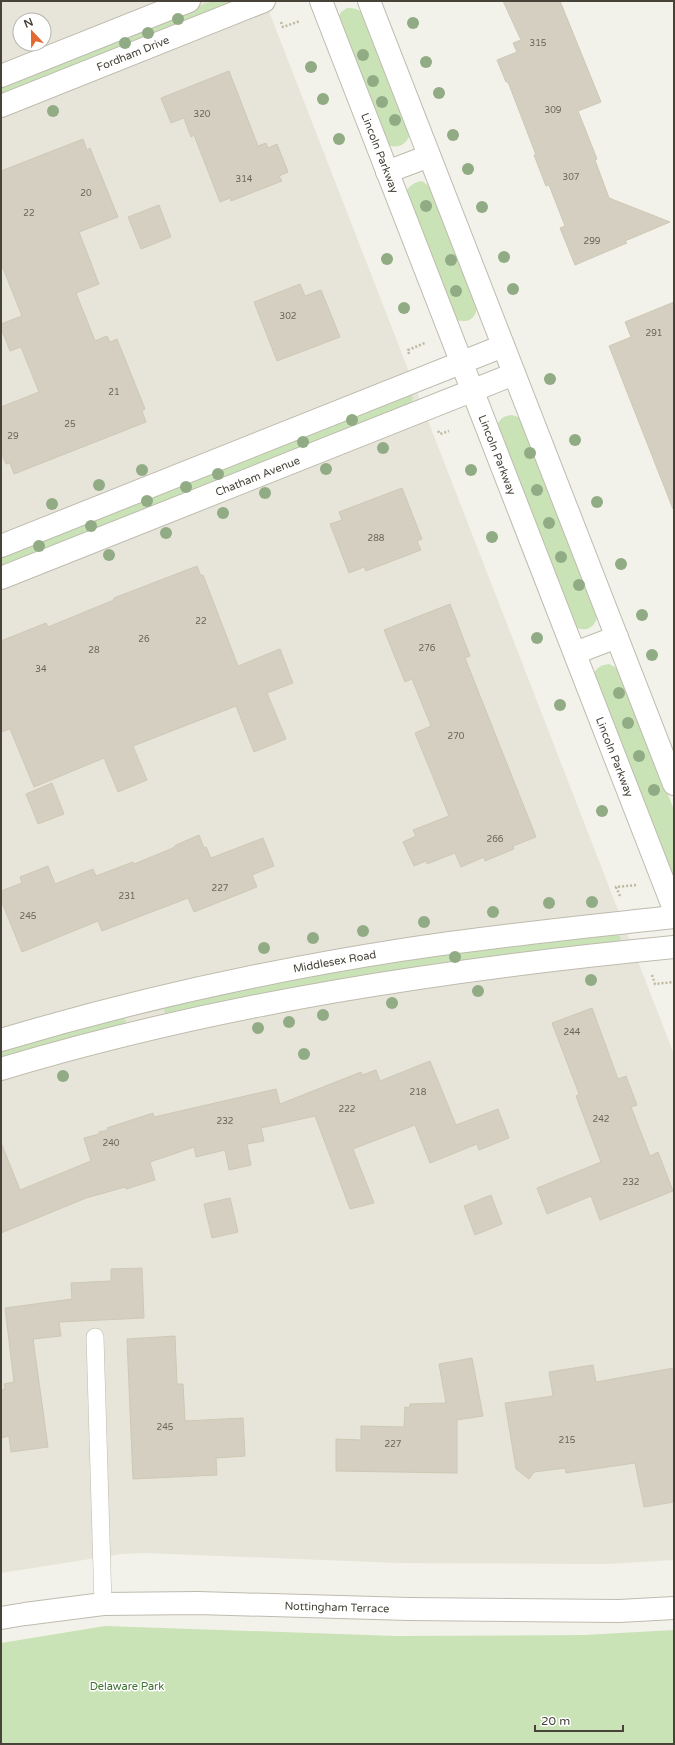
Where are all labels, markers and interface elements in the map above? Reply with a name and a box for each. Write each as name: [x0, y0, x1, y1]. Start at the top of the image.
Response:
north arrow: [12, 12, 52, 52]
text: N: [22, 16, 35, 31]
street label: Fordham Drive: [95, 34, 171, 74]
house number: 315: [530, 38, 547, 49]
house number: 309: [545, 105, 562, 116]
house number: 320: [194, 109, 211, 120]
street label: Lincoln Parkway: [358, 111, 401, 195]
house number: 307: [563, 172, 580, 183]
house number: 314: [236, 174, 253, 185]
house number: 20: [80, 188, 92, 199]
house number: 22: [23, 208, 35, 219]
house number: 299: [584, 236, 601, 247]
house number: 302: [280, 311, 296, 322]
house number: 291: [646, 328, 662, 339]
house number: 21: [108, 387, 120, 398]
street label: Lincoln Parkway: [476, 413, 518, 497]
house number: 25: [64, 419, 76, 430]
house number: 29: [7, 431, 19, 442]
street label: Chatham Avenue: [213, 454, 302, 499]
house number: 288: [368, 533, 385, 544]
house number: 22: [195, 616, 207, 627]
house number: 26: [138, 634, 150, 645]
house number: 276: [419, 643, 436, 654]
house number: 28: [88, 645, 100, 656]
house number: 34: [35, 664, 47, 675]
street label: Lincoln Parkway: [593, 715, 636, 799]
house number: 270: [448, 731, 465, 742]
house number: 266: [487, 834, 504, 845]
house number: 227: [212, 883, 229, 894]
house number: 231: [119, 891, 135, 902]
house number: 245: [20, 911, 37, 922]
street label: Middlesex Road: [292, 948, 377, 976]
house number: 244: [564, 1027, 581, 1038]
house number: 218: [410, 1087, 427, 1098]
house number: 222: [339, 1104, 355, 1115]
house number: 242: [593, 1114, 609, 1125]
house number: 232: [217, 1116, 233, 1127]
house number: 240: [103, 1138, 120, 1149]
house number: 232: [623, 1177, 639, 1188]
house number: 245: [157, 1422, 174, 1433]
house number: 215: [559, 1435, 576, 1446]
house number: 227: [385, 1439, 402, 1450]
street label: Nottingham Terrace: [284, 1599, 390, 1615]
park label: Delaware Park: [90, 1680, 164, 1693]
scale bar: [535, 1707, 623, 1733]
text: 20 m: [541, 1714, 570, 1728]

